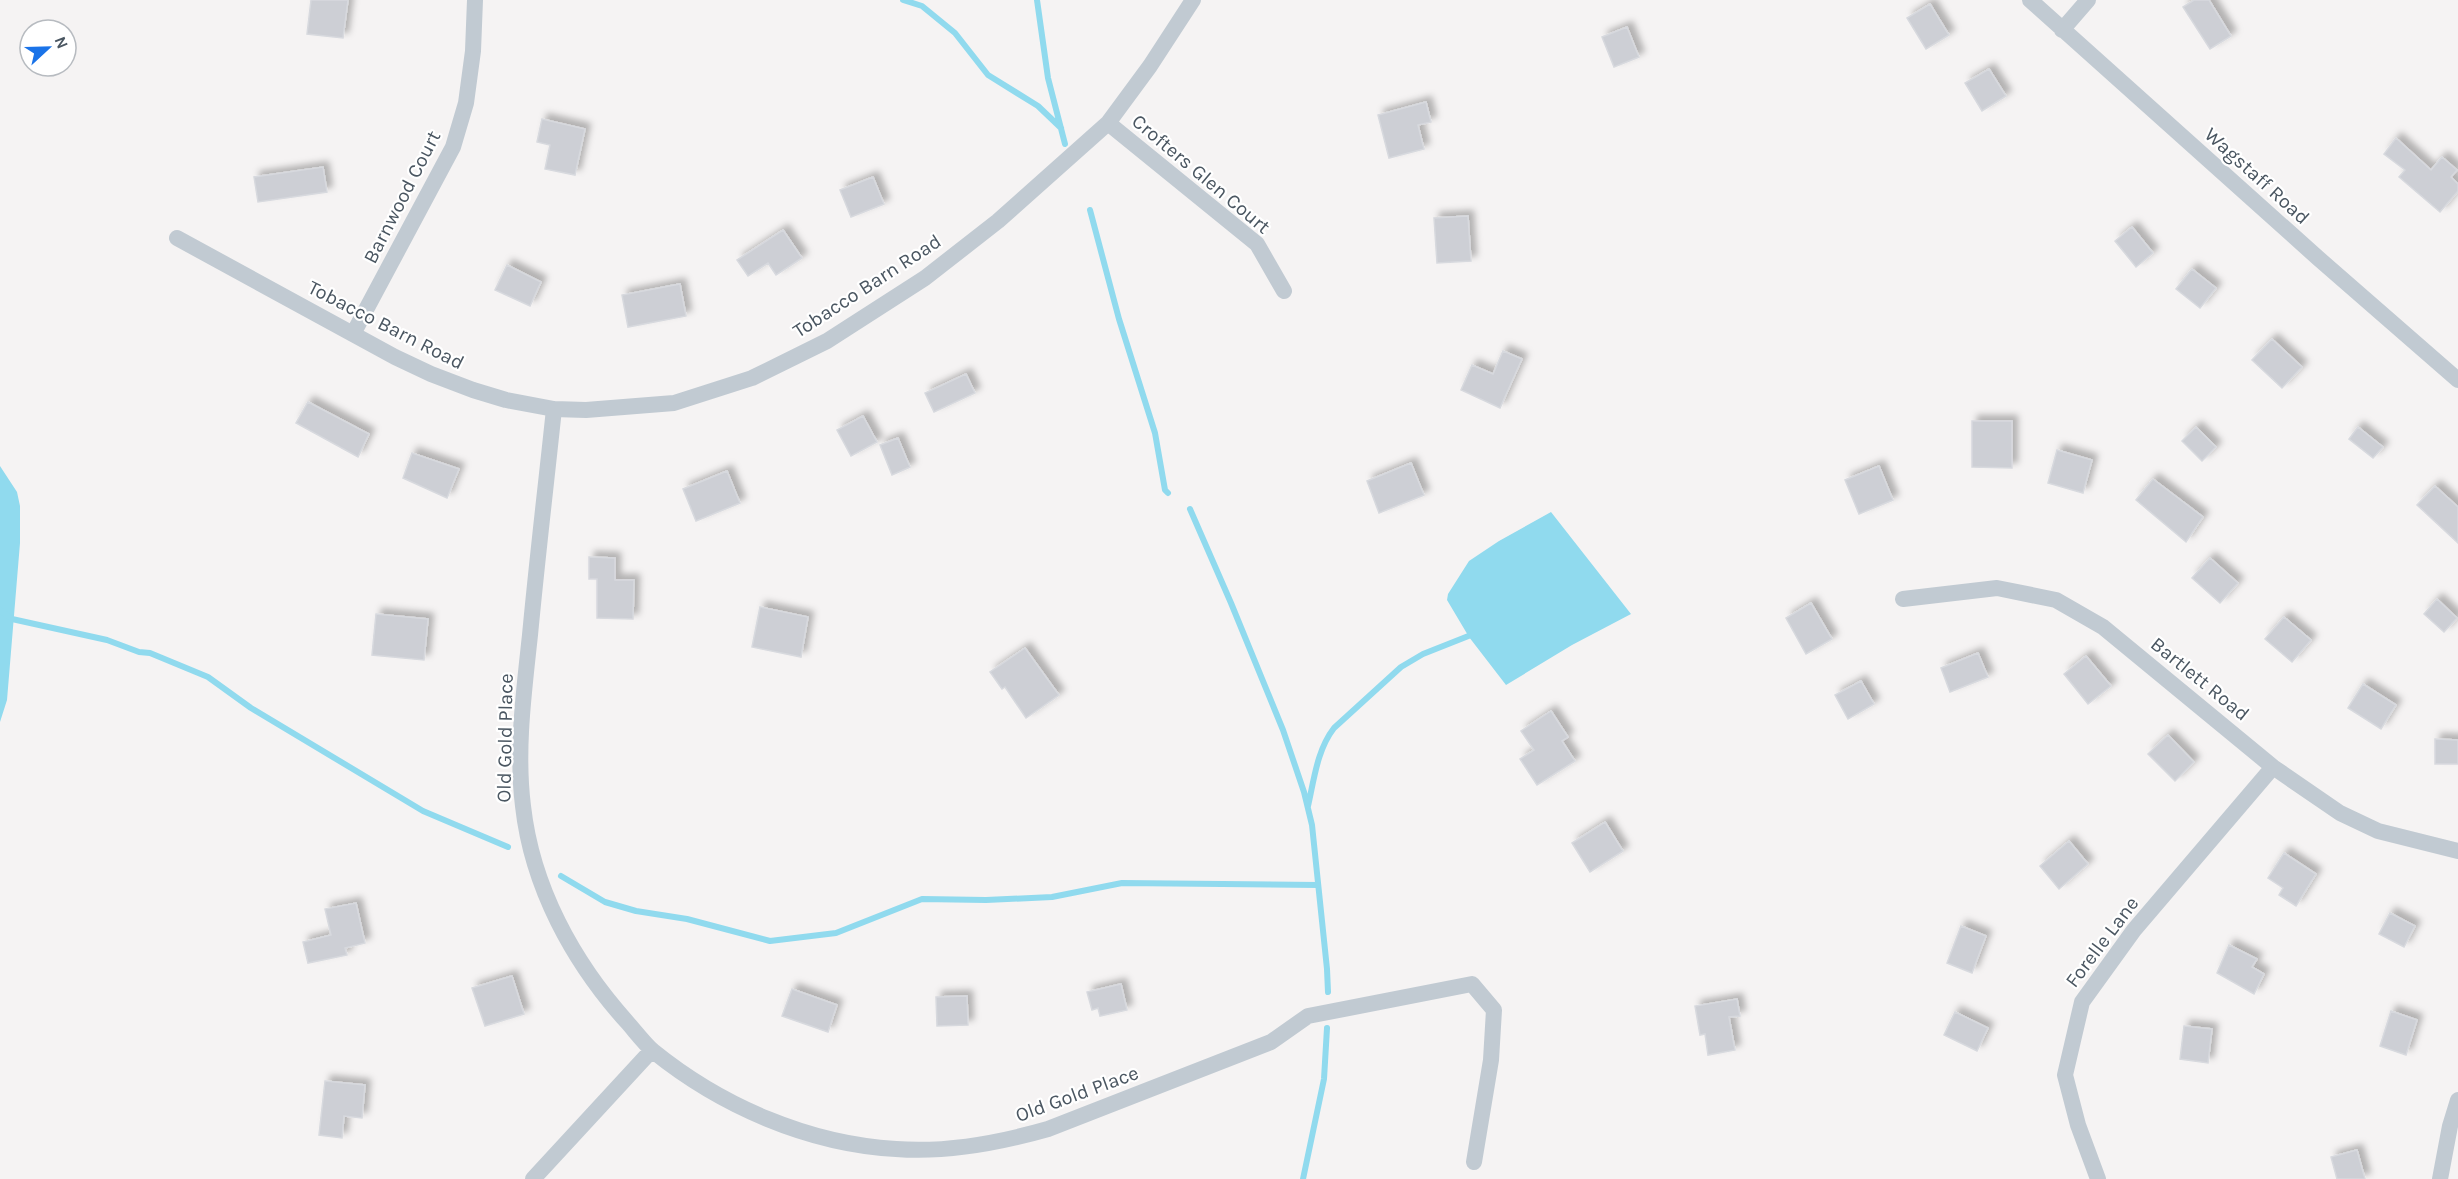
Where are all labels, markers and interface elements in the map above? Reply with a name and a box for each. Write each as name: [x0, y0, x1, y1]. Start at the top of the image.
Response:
north arrow: [18, 18, 78, 78]
text: N: [50, 34, 72, 51]
street label: Crofters Glen Court: [1127, 110, 1275, 239]
street label: Wagstaff Road: [2200, 123, 2314, 229]
street label: Barnwood Court: [359, 126, 446, 267]
street label: Tobacco Barn Road: [789, 229, 945, 343]
street label: Tobacco Barn Road: [304, 276, 468, 374]
street label: Bartlett Road: [2146, 632, 2254, 726]
street label: Old Gold Place: [492, 673, 518, 803]
street label: Forelle Lane: [2061, 892, 2143, 992]
street label: Old Gold Place: [1012, 1061, 1142, 1127]

